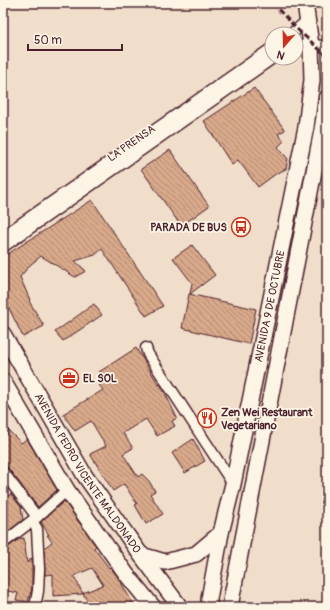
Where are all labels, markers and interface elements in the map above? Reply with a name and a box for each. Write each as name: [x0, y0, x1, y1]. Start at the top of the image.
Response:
scale bar: [28, 26, 122, 52]
north arrow: [264, 26, 304, 66]
text: 50 m: [34, 33, 62, 48]
text: N: [275, 47, 286, 62]
street label: LA PRENSA: [105, 122, 158, 165]
bus stop icon: PARADA DE BUS: [230, 216, 252, 238]
place label: PARADA DE BUS: [150, 221, 228, 234]
street label: AVENIDA 9 DE OCTUBRE: [252, 249, 288, 363]
office icon: EL SOL: [58, 367, 80, 389]
place label: EL SOL: [83, 372, 117, 385]
street label: AVENIDA PEDRO VICENTE MALDONADO: [32, 391, 144, 556]
place label: Zen Wei Restaurant Vegetariano: [221, 406, 313, 432]
restaurant icon: Zen Wei Restaurant Vegetariano: [196, 407, 218, 429]

